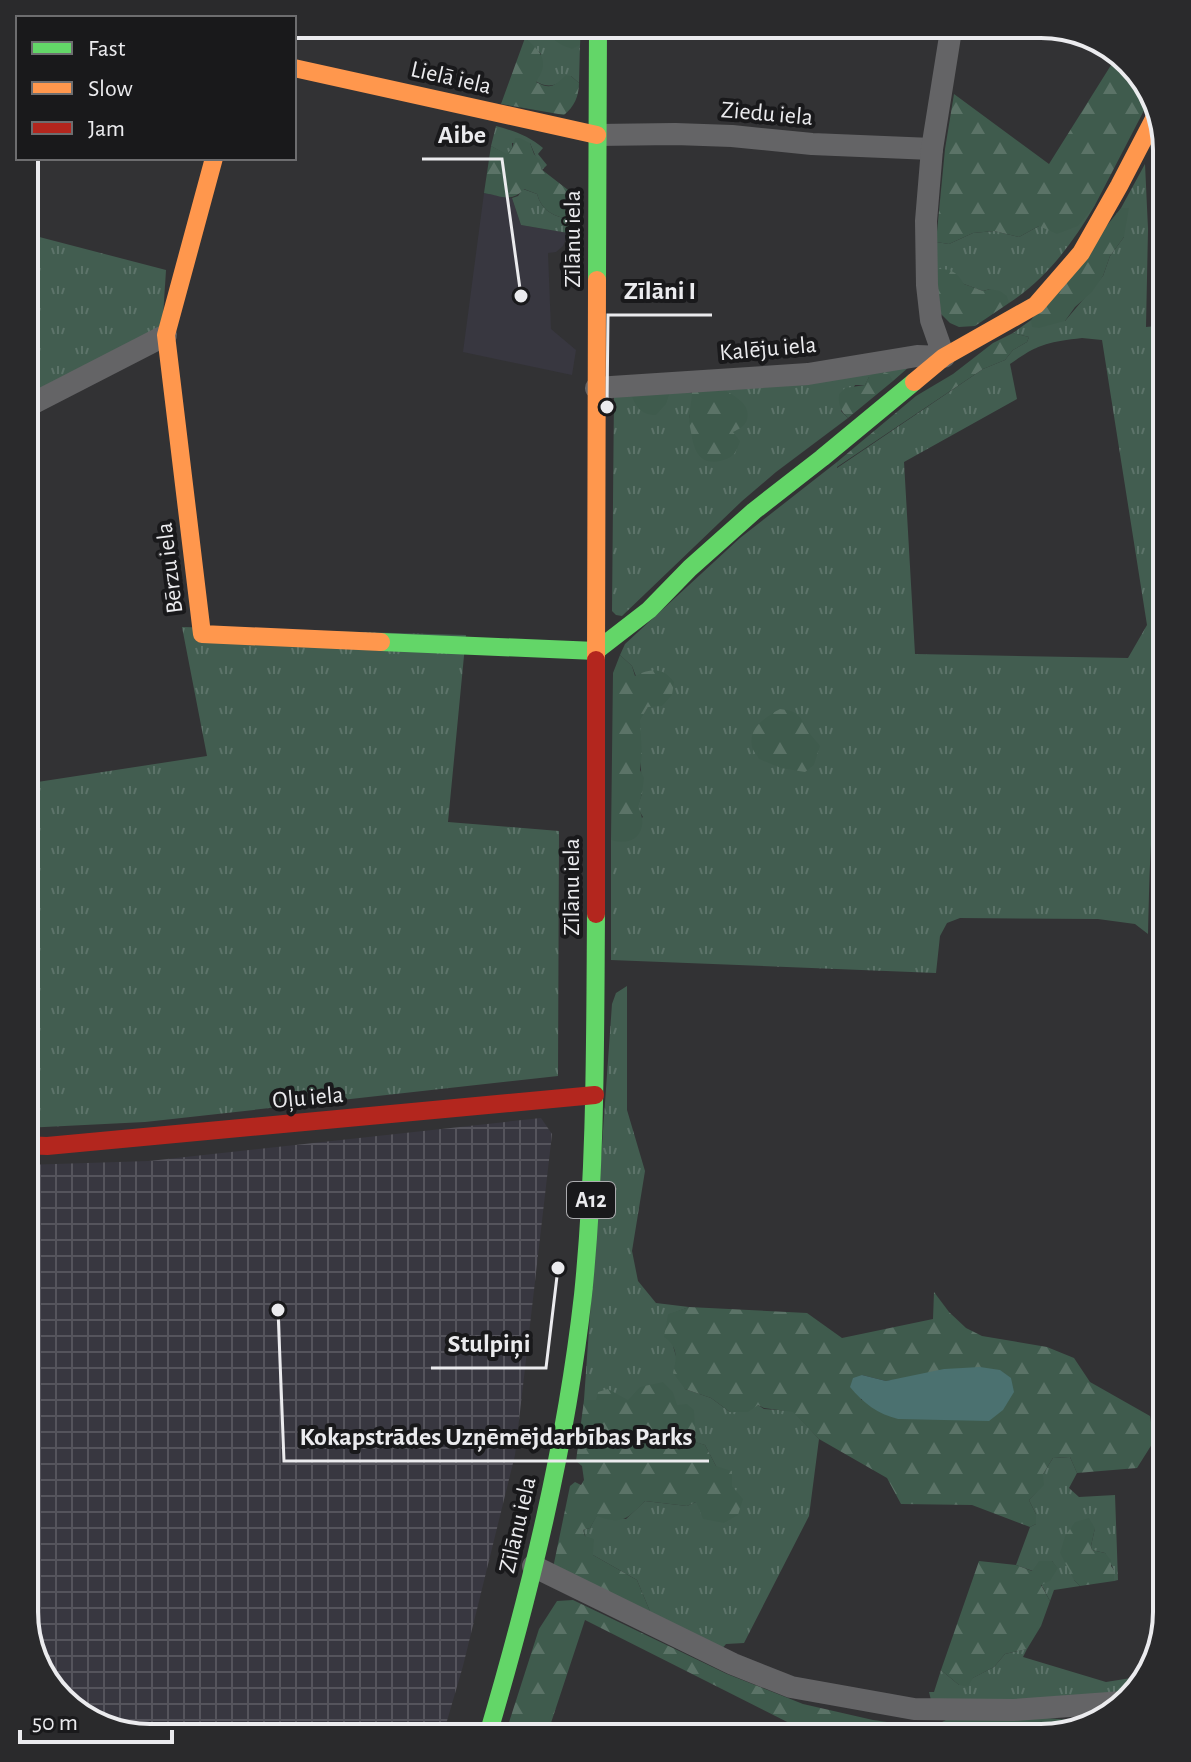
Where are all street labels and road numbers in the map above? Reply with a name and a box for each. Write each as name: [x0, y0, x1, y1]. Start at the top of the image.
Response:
street label: Lielā iela: [408, 57, 494, 99]
street label: Ziedu iela: [720, 98, 814, 130]
street label: Zīlānu iela: [561, 190, 585, 288]
street label: Kalēju iela: [718, 333, 818, 365]
street label: Bērzu iela: [153, 521, 187, 615]
street label: Zīlānu iela: [560, 838, 584, 936]
street label: Oļu iela: [271, 1083, 345, 1114]
road number: A12: [567, 1182, 615, 1218]
street label: Zīlānu iela: [495, 1475, 541, 1575]

